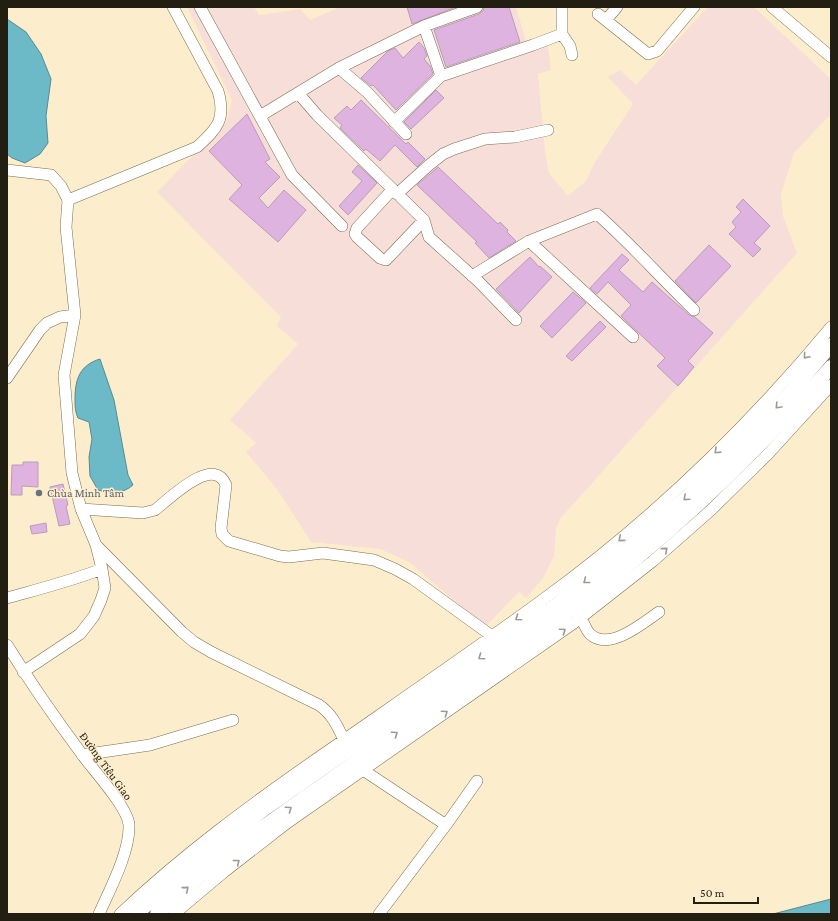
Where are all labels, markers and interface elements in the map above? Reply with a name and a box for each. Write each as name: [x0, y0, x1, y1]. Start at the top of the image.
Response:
one-way arrow: [803, 352, 810, 359]
one-way arrow: [775, 401, 782, 408]
one-way arrow: [714, 446, 722, 454]
place label: Chùa Minh Tâm: [47, 486, 125, 500]
marker: Chùa Minh Tâm: [34, 488, 44, 498]
one-way arrow: [683, 493, 691, 500]
one-way arrow: [619, 535, 626, 542]
one-way arrow: [660, 548, 668, 555]
one-way arrow: [584, 576, 591, 583]
one-way arrow: [515, 613, 522, 620]
one-way arrow: [559, 628, 566, 636]
one-way arrow: [478, 652, 485, 660]
one-way arrow: [441, 710, 448, 718]
street label: Đường Tiêu Giao: [77, 729, 135, 803]
one-way arrow: [391, 731, 398, 739]
one-way arrow: [284, 807, 291, 814]
one-way arrow: [232, 860, 239, 867]
scale bar: [694, 879, 758, 905]
one-way arrow: [182, 886, 189, 893]
text: 50 m: [700, 886, 725, 900]

